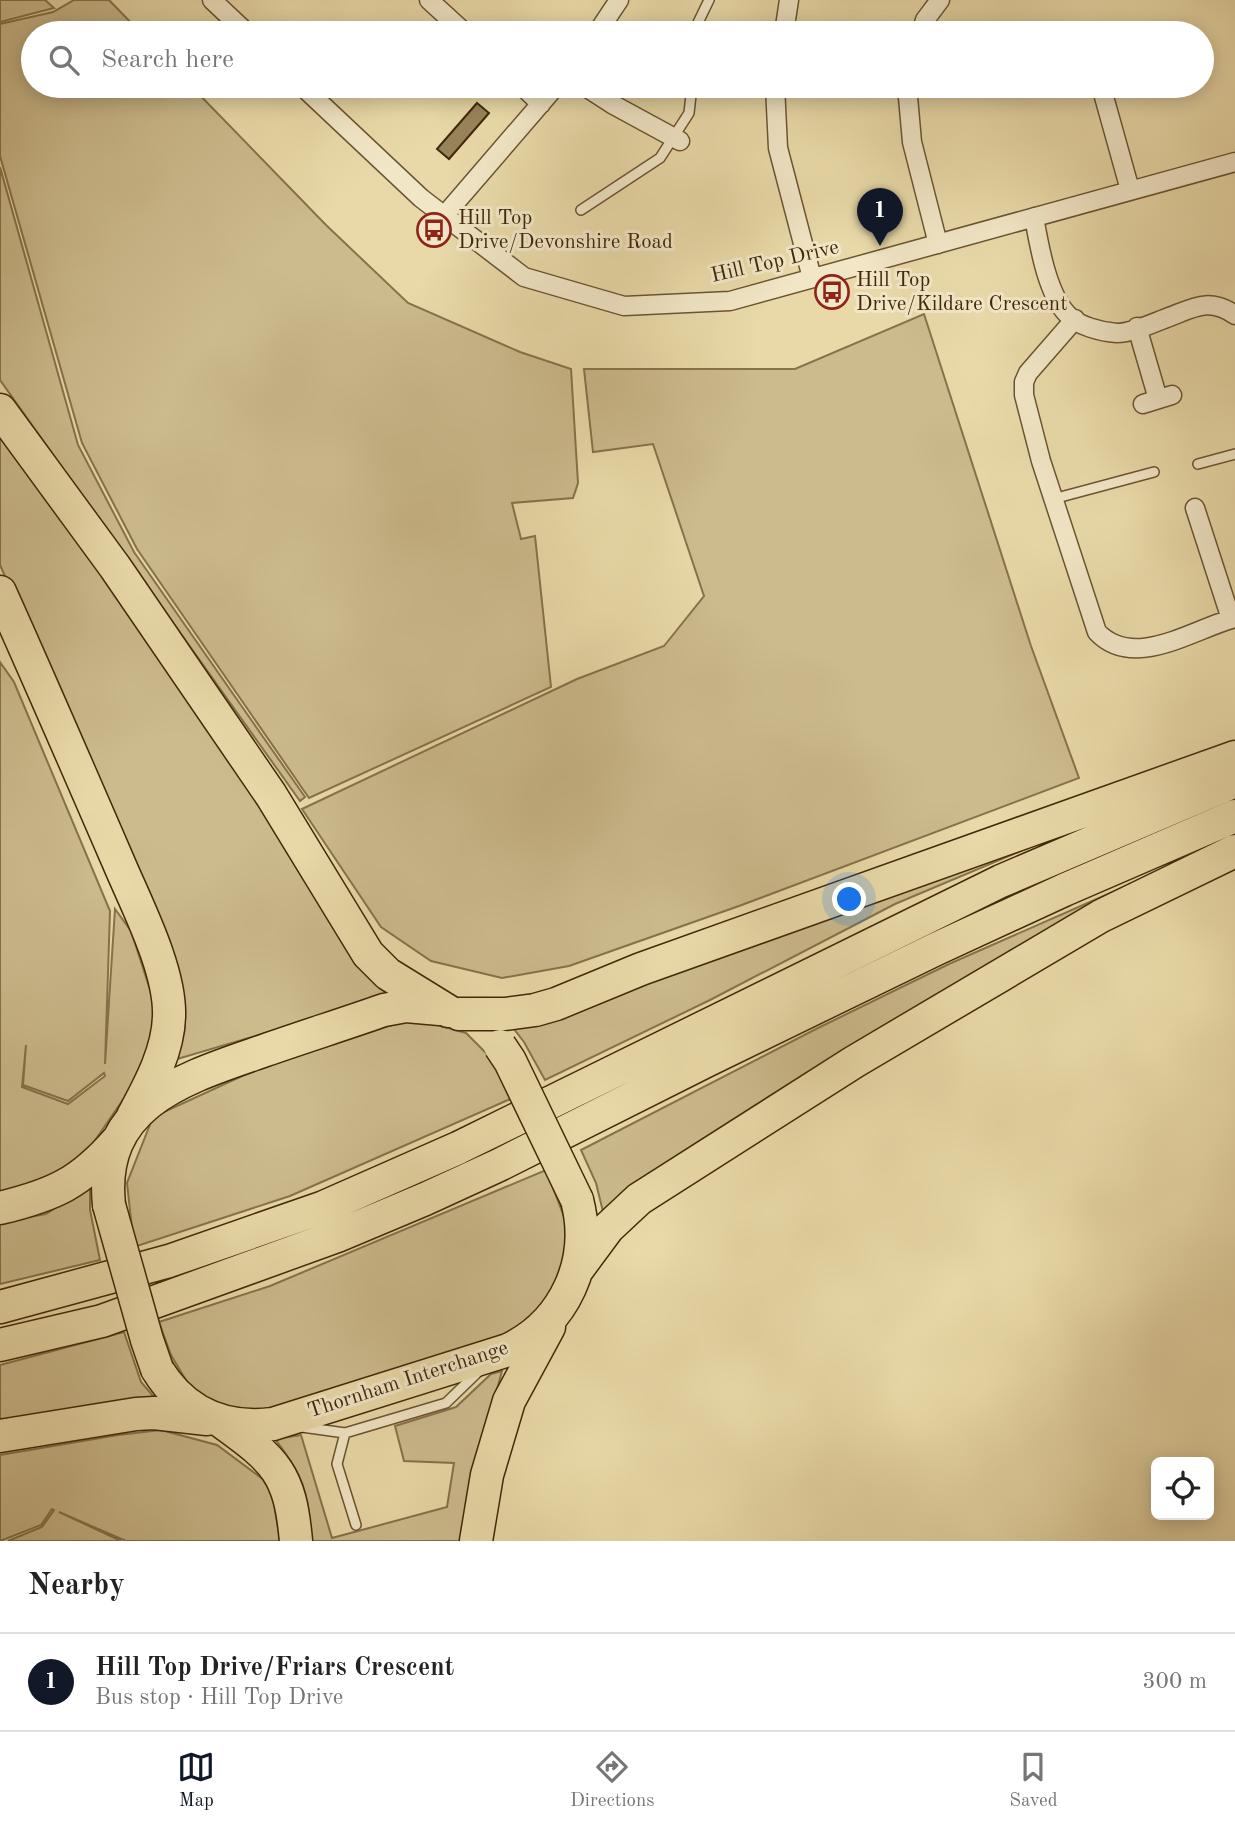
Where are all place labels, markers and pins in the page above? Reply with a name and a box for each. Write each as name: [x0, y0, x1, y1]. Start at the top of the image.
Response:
pin: 1: [857, 188, 903, 246]
place label: Hill Top Drive/Devonshire Road: [458, 208, 673, 253]
bus stop icon: Hill Top Drive/Devonshire Road: [415, 211, 453, 249]
place label: Hill Top Drive/Kildare Crescent: [856, 270, 1068, 315]
bus stop icon: Hill Top Drive/Kildare Crescent: [813, 273, 851, 311]

